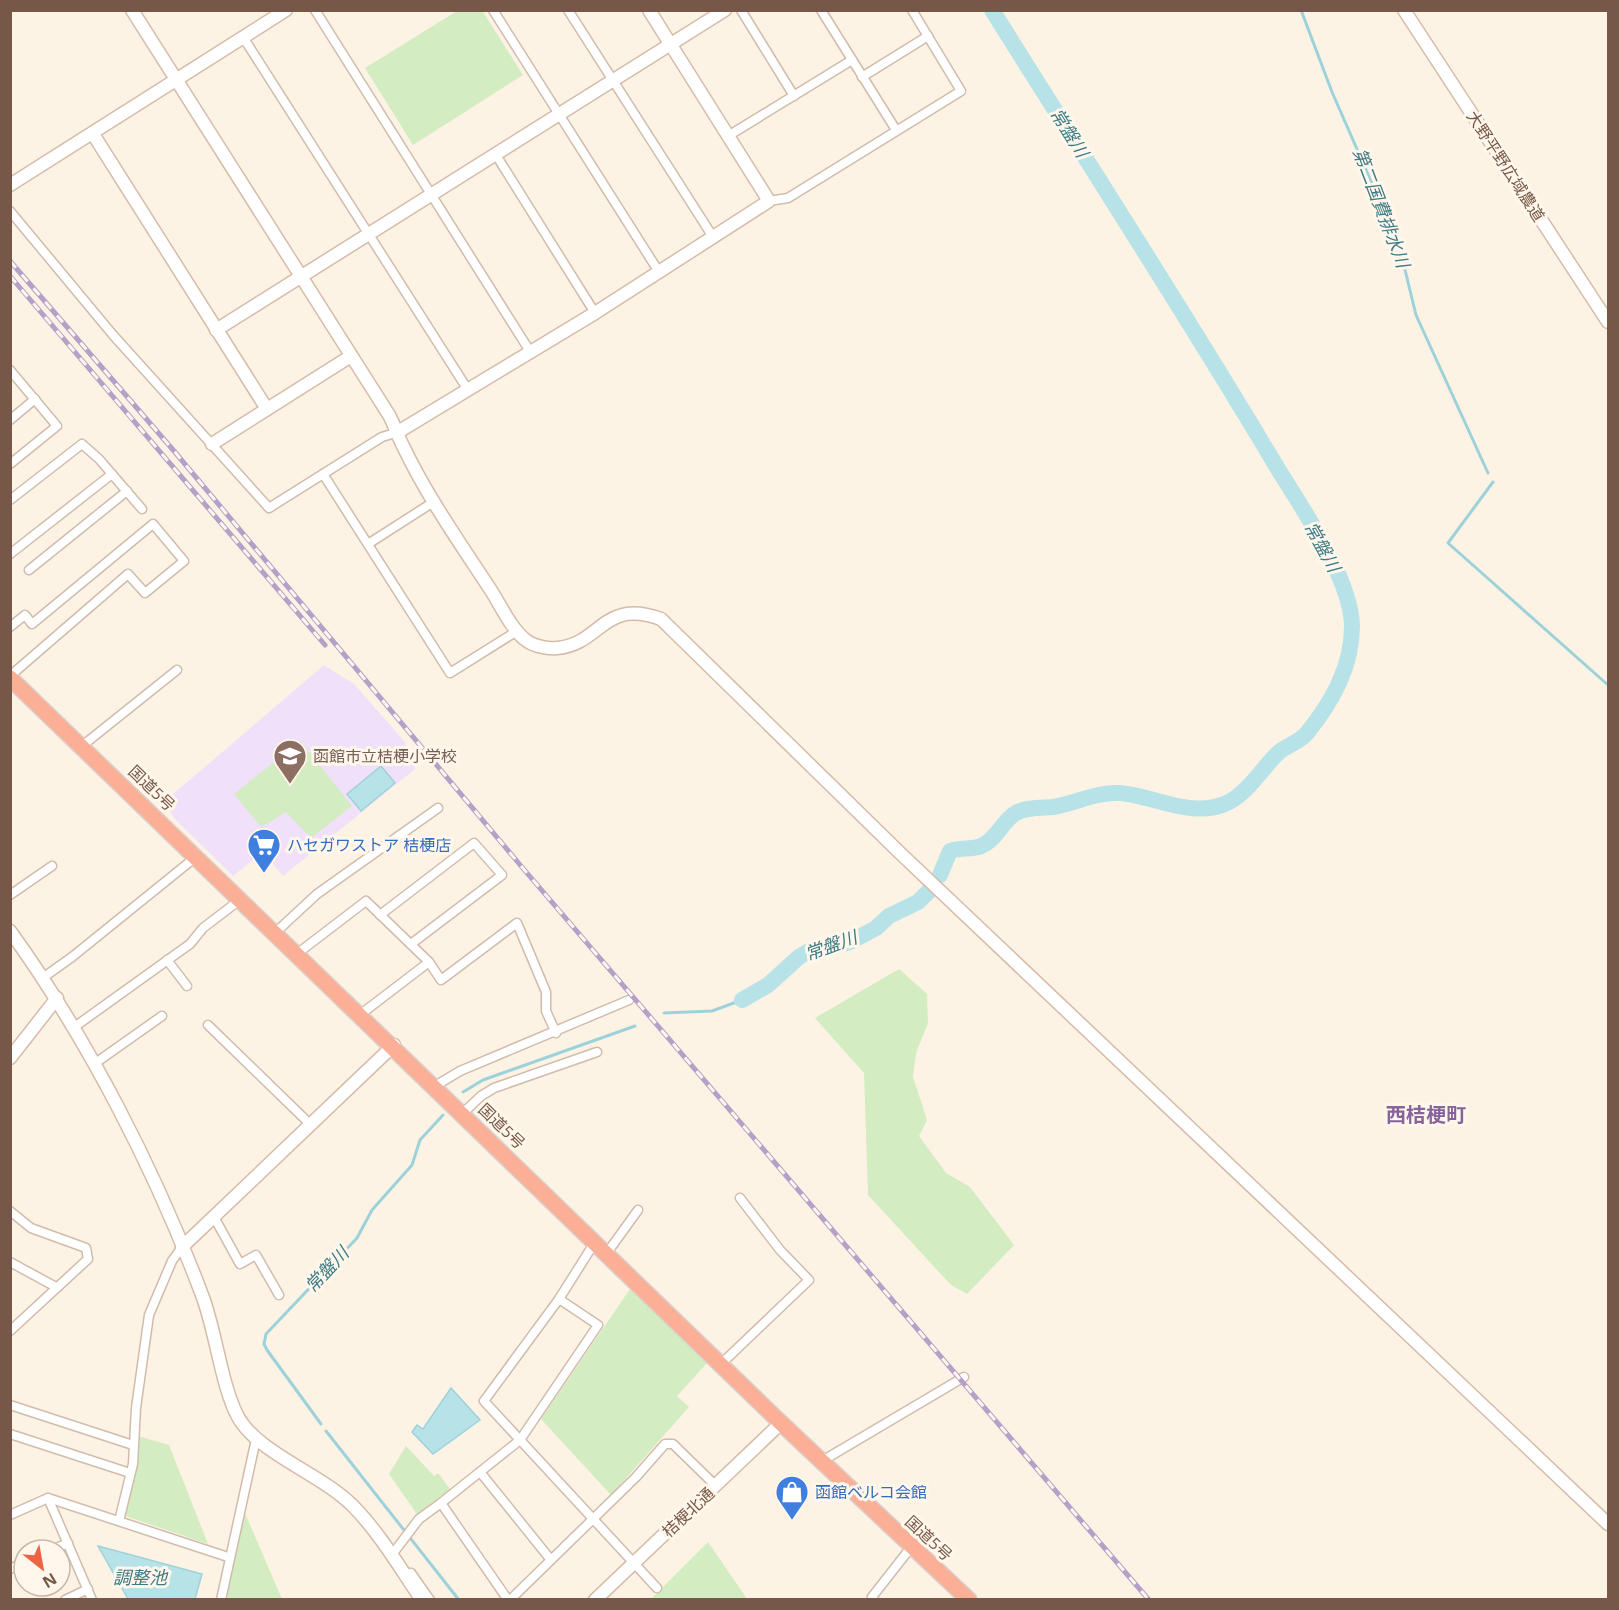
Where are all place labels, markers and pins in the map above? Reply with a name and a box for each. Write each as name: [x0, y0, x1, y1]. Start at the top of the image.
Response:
school or university icon: 函館市立桔梗小学校: [272, 738, 308, 785]
place label: 函館市立桔梗小学校: [313, 745, 457, 767]
supermarket icon: ハセガワストア 桔梗店: [246, 827, 282, 874]
place label: ハセガワストア 桔梗店: [287, 834, 451, 856]
shop icon: 函館ベルコ会館: [774, 1474, 810, 1521]
place label: 函館ベルコ会館: [815, 1481, 927, 1503]

